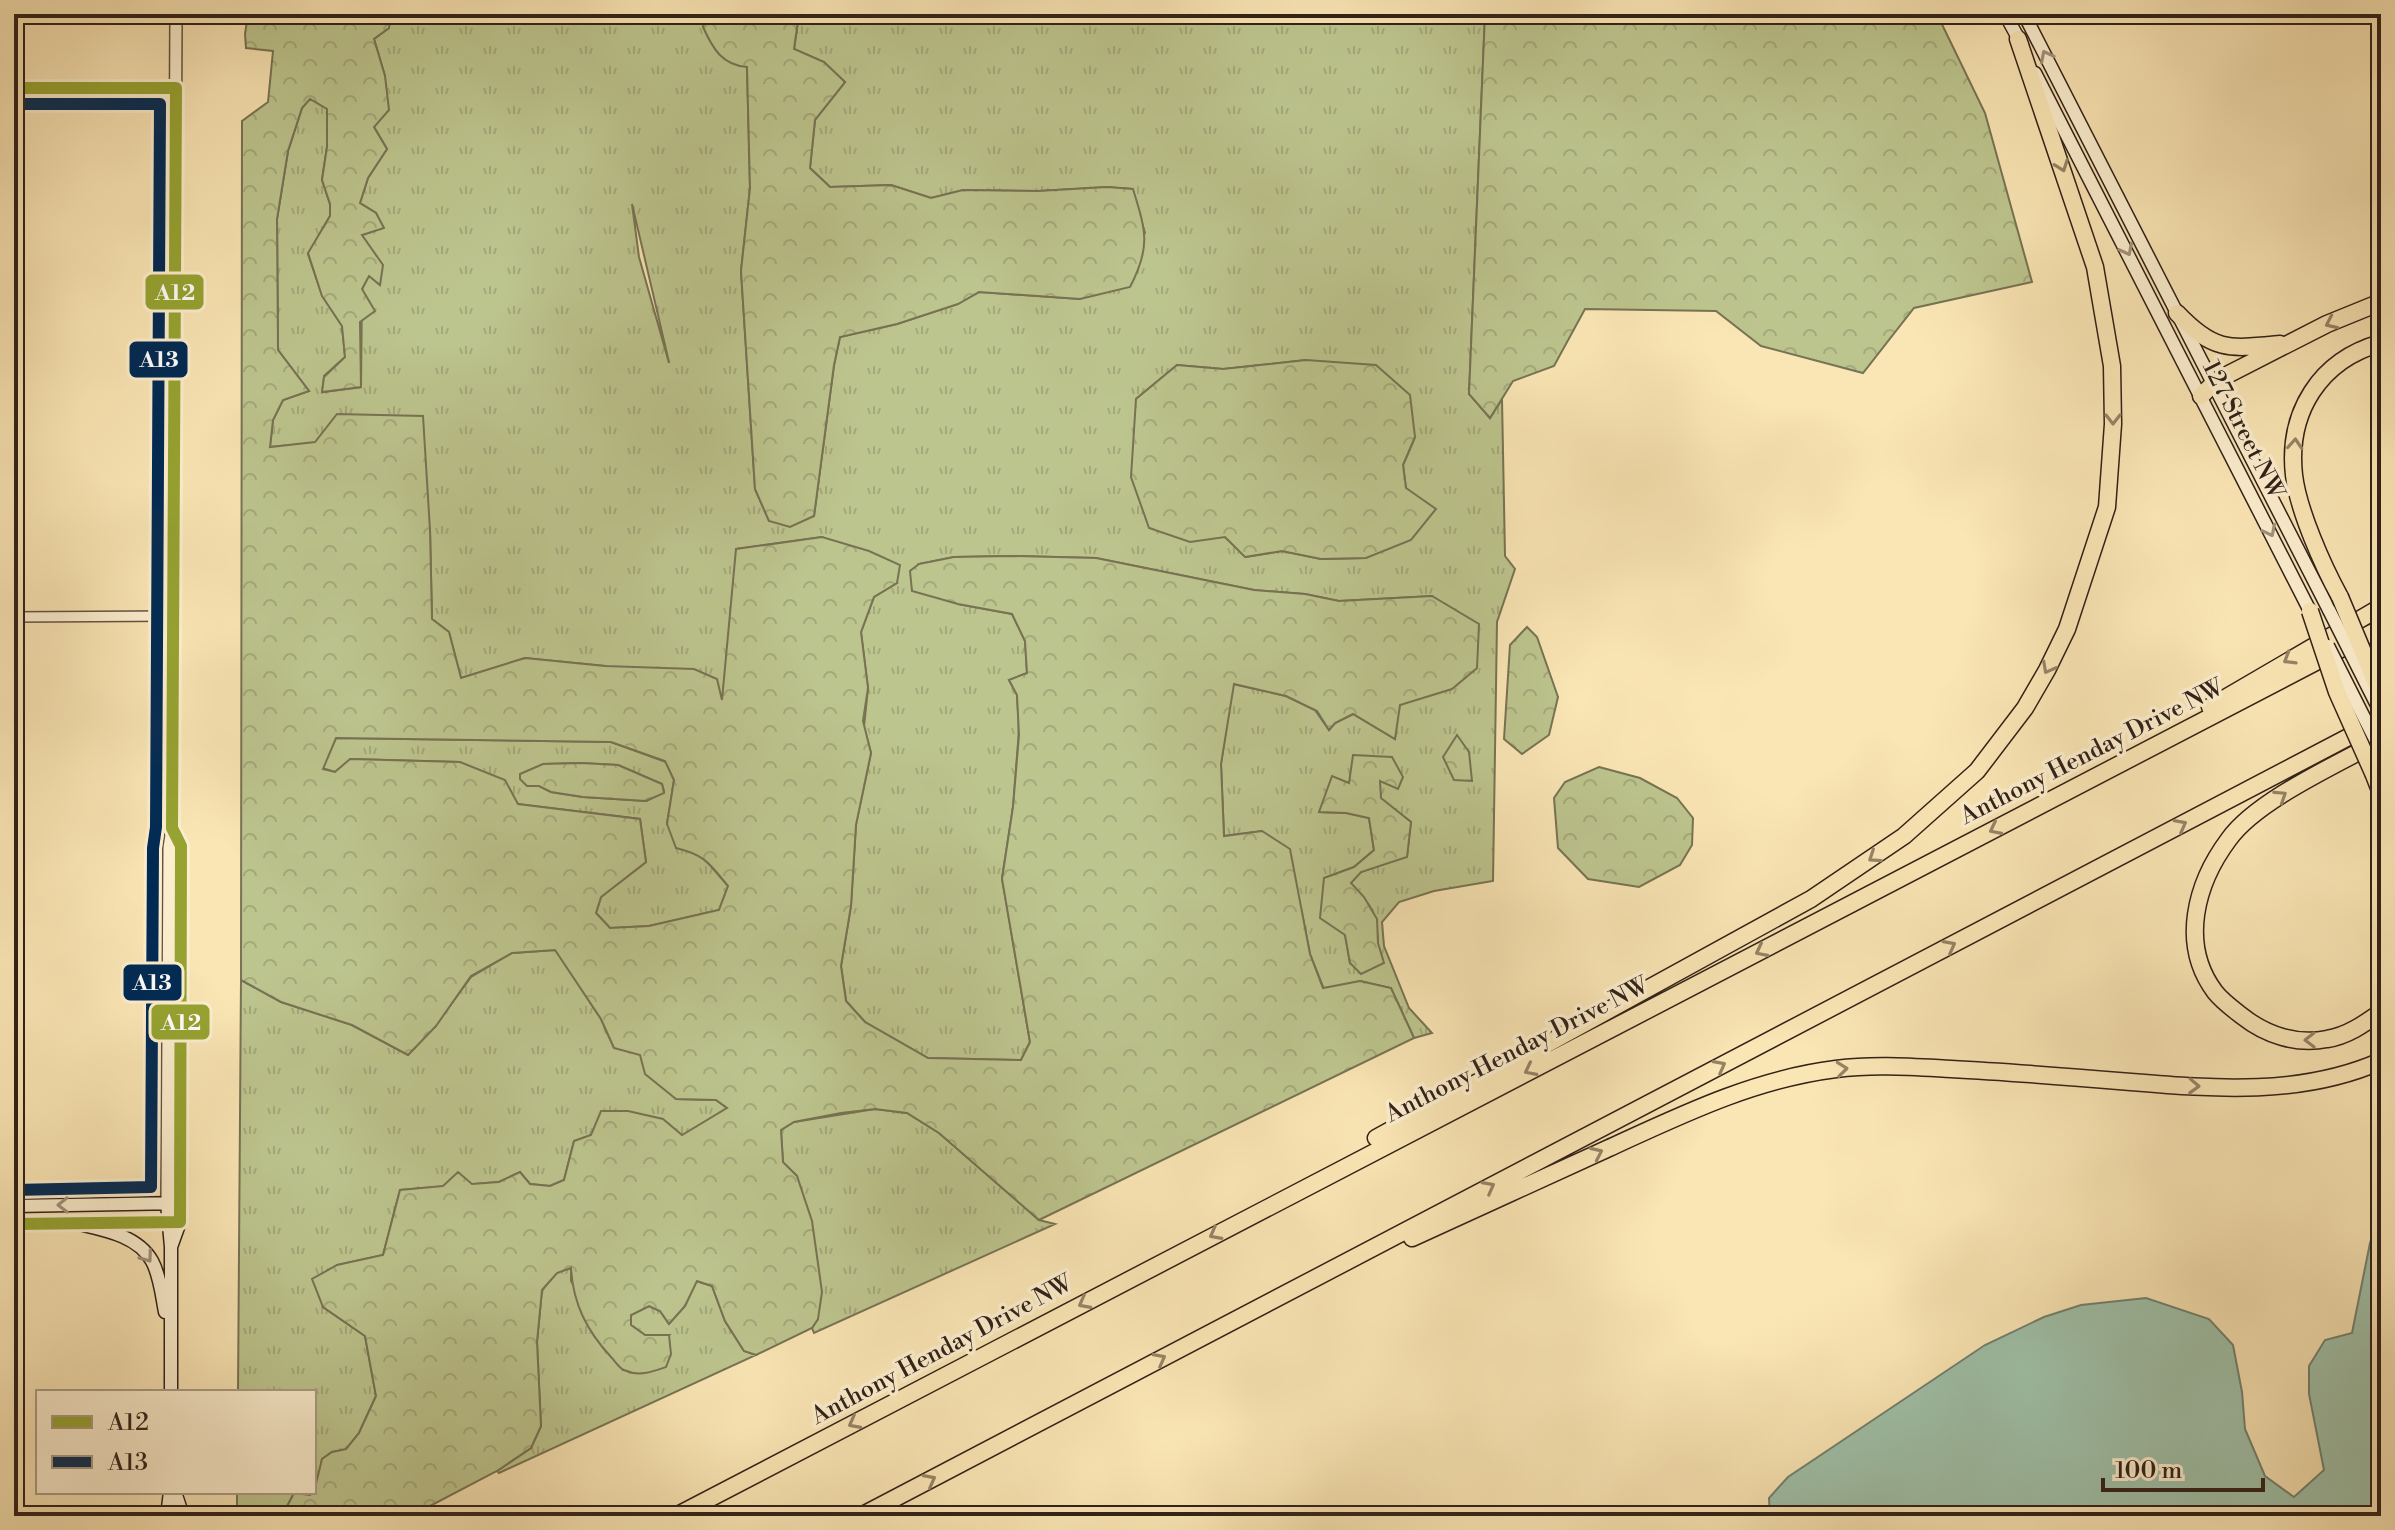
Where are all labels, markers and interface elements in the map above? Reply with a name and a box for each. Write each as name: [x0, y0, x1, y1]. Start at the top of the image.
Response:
one-way arrow: [2041, 49, 2056, 64]
one-way arrow: [2052, 158, 2069, 172]
one-way arrow: [2117, 241, 2132, 256]
line badge: A12: [144, 273, 205, 311]
text: A12: [154, 280, 195, 307]
one-way arrow: [2325, 313, 2339, 329]
line badge: A13: [128, 340, 189, 379]
text: A13: [138, 347, 179, 374]
street label: 127 Street NW: [2195, 356, 2291, 505]
one-way arrow: [2104, 413, 2122, 426]
one-way arrow: [2286, 437, 2303, 450]
one-way arrow: [2260, 523, 2276, 538]
one-way arrow: [2283, 649, 2298, 665]
one-way arrow: [2042, 659, 2057, 674]
street label: Anthony Henday Drive NW: [1954, 672, 2230, 832]
one-way arrow: [2273, 791, 2287, 806]
one-way arrow: [1989, 820, 2003, 835]
one-way arrow: [2172, 820, 2187, 835]
one-way arrow: [1868, 847, 1882, 862]
one-way arrow: [1942, 940, 1957, 955]
one-way arrow: [1755, 941, 1770, 956]
line badge: A13: [122, 963, 183, 1002]
text: A13: [131, 970, 172, 997]
street label: Anthony Henday Drive NW: [1379, 970, 1655, 1130]
line badge: A12: [150, 1003, 211, 1041]
text: A12: [160, 1010, 201, 1037]
one-way arrow: [2303, 1031, 2316, 1049]
one-way arrow: [1524, 1061, 1539, 1076]
one-way arrow: [1711, 1061, 1726, 1076]
one-way arrow: [1836, 1061, 1849, 1078]
one-way arrow: [2188, 1078, 2201, 1095]
one-way arrow: [1589, 1147, 1604, 1163]
one-way arrow: [1481, 1181, 1496, 1196]
one-way arrow: [56, 1196, 69, 1214]
one-way arrow: [1209, 1224, 1224, 1239]
one-way arrow: [137, 1248, 152, 1263]
street label: Anthony Henday Drive NW: [805, 1268, 1079, 1432]
one-way arrow: [1077, 1293, 1092, 1308]
one-way arrow: [1152, 1353, 1167, 1368]
legend: [36, 1390, 316, 1494]
text: A12: [107, 1408, 149, 1438]
one-way arrow: [847, 1414, 862, 1429]
scale bar: [2103, 1442, 2263, 1492]
text: A13: [107, 1448, 148, 1478]
text: 100 m: [2115, 1456, 2182, 1486]
one-way arrow: [922, 1474, 936, 1489]

